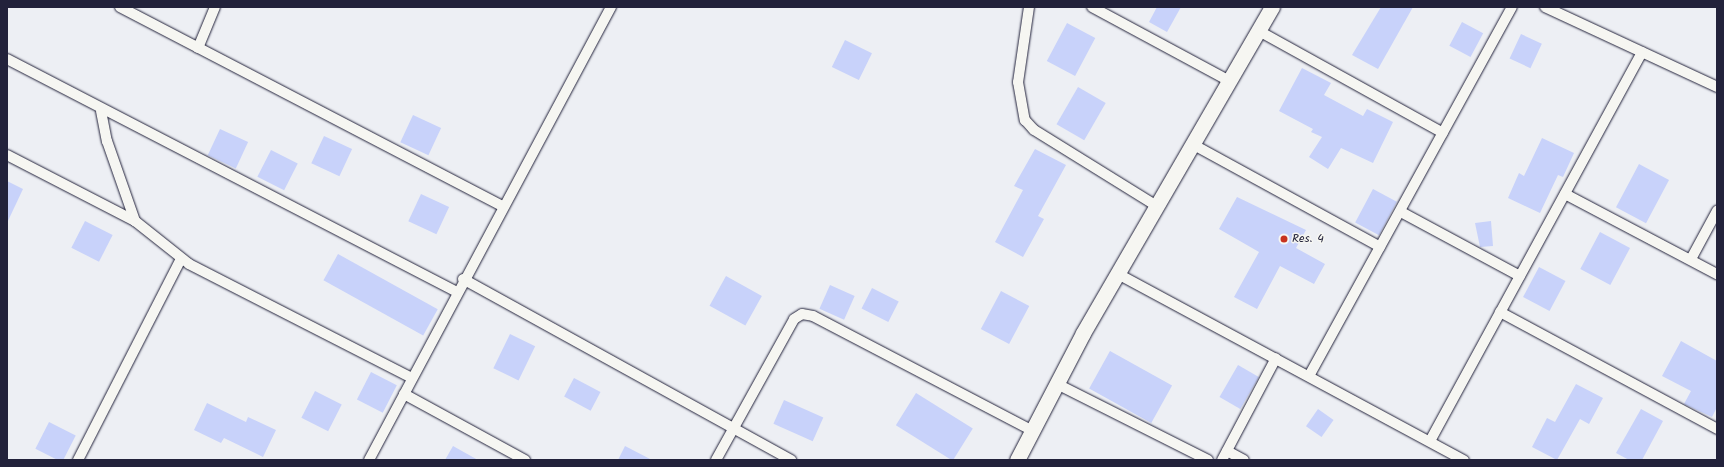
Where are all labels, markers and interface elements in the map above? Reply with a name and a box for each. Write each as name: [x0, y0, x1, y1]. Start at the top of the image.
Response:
place label: Res. 4: [1292, 232, 1324, 246]
marker: Res. 4: [1279, 234, 1289, 244]

